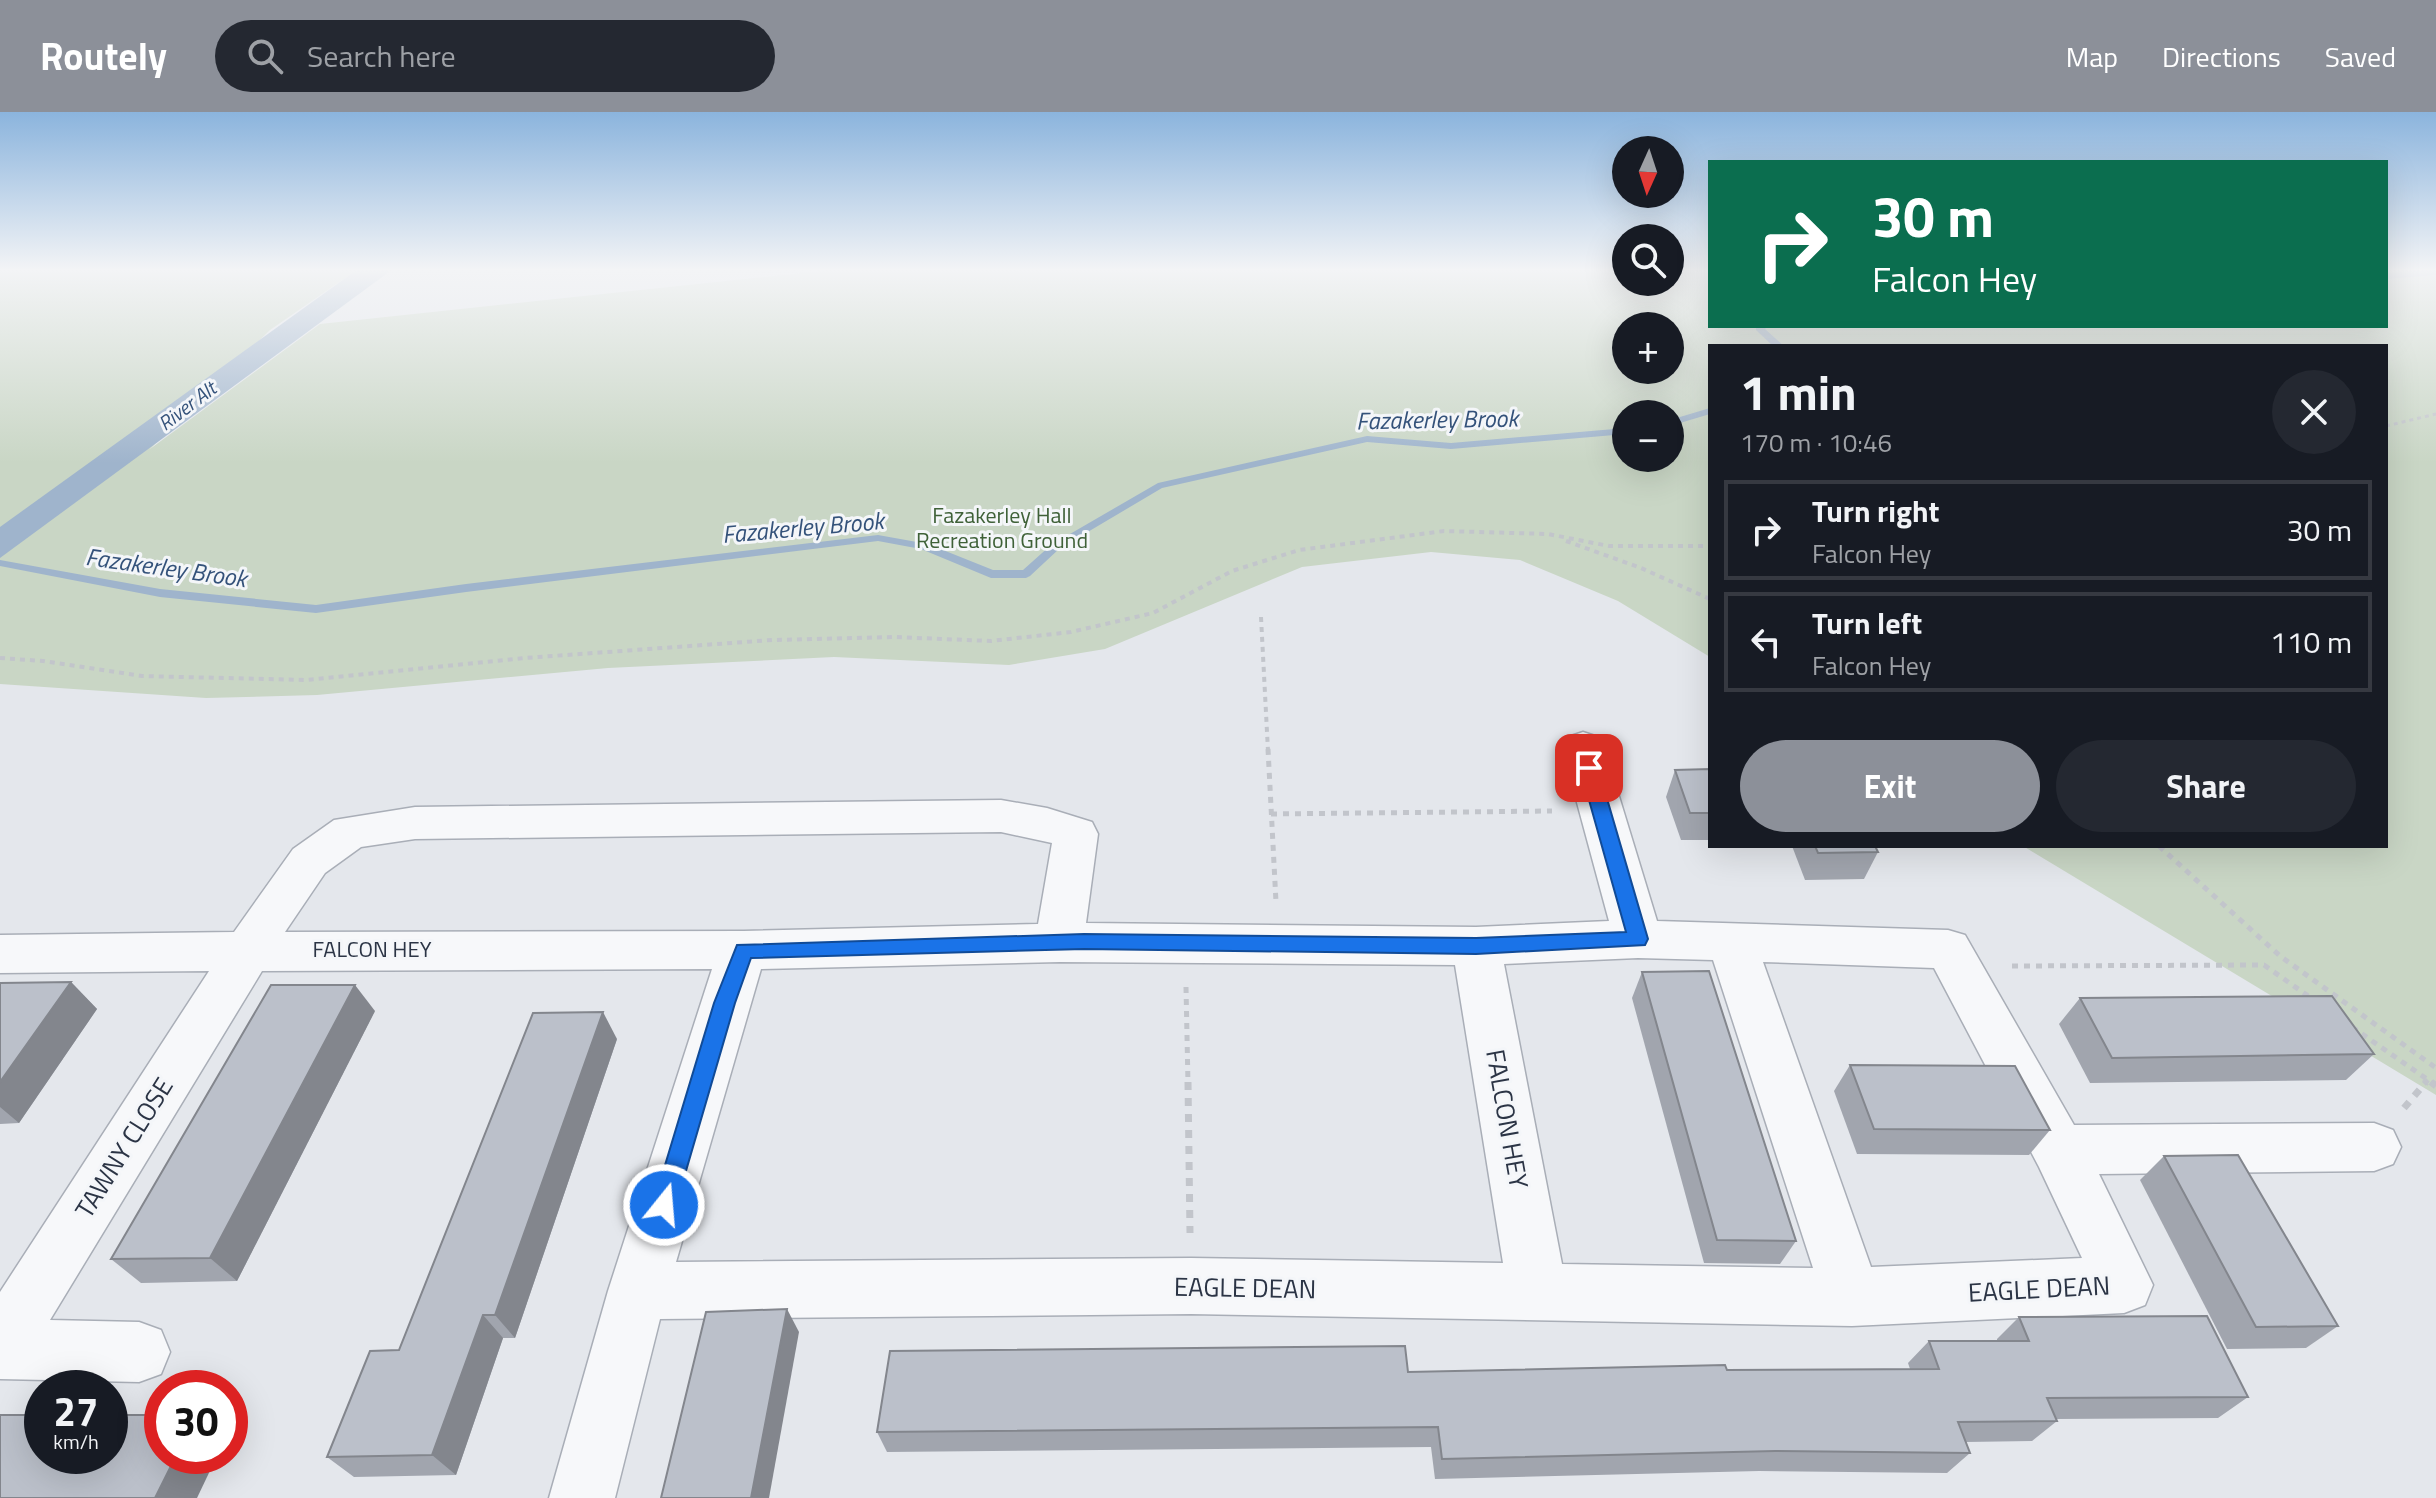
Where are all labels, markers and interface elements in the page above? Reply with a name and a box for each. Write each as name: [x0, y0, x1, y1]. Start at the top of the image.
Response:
search box: [215, 20, 775, 92]
text: Routely: [40, 27, 167, 85]
text: Search here: [307, 33, 456, 79]
icon: search: [243, 34, 287, 78]
text: Map: [2066, 35, 2118, 78]
text: Directions: [2162, 35, 2281, 78]
text: Saved: [2325, 35, 2396, 78]
north arrow: [1612, 136, 1684, 208]
map controls: [1612, 136, 1684, 472]
text: 30 m: [1872, 174, 1994, 259]
icon: right: [1740, 192, 1844, 296]
button: search: [1612, 224, 1684, 296]
text: Falcon Hey: [1872, 251, 2037, 306]
button: +: [1612, 312, 1684, 384]
text: 1 min: [1740, 356, 1857, 429]
button: close: [2272, 370, 2356, 454]
water label: River Alt: [151, 372, 224, 438]
water label: Fazakerley Brook: [1356, 400, 1522, 438]
button: −: [1612, 400, 1684, 472]
text: 170 m · 10:46: [1740, 423, 1892, 462]
text: Turn right: [1812, 488, 1940, 534]
park label: Fazakerley Hall Recreation Ground: [916, 498, 1088, 557]
water label: Fazakerley Brook: [721, 502, 888, 552]
text: 30 m: [2287, 507, 2352, 553]
icon: right: [1744, 508, 1788, 552]
text: Falcon Hey: [1812, 534, 1931, 573]
water label: Fazakerley Brook: [83, 538, 252, 597]
text: Turn left: [1812, 600, 1922, 646]
text: 110 m: [2270, 619, 2352, 665]
icon: left: [1744, 620, 1788, 664]
text: Falcon Hey: [1812, 646, 1931, 685]
pin: [1555, 734, 1623, 802]
button: Exit: [1740, 740, 2040, 832]
button: Share: [2056, 740, 2356, 832]
icon: arrive: [1567, 746, 1611, 790]
street label: FALCON HEY: [313, 932, 432, 966]
street label: FALCON HEY: [1476, 1046, 1539, 1192]
street label: TAWNY CLOSE: [65, 1070, 182, 1226]
position arrow: [622, 1163, 706, 1247]
street label: EAGLE DEAN: [1967, 1265, 2111, 1312]
street label: EAGLE DEAN: [1173, 1267, 1317, 1308]
speed limit sign: 30: [144, 1370, 248, 1474]
text: 27: [54, 1381, 98, 1442]
text: km/h: [53, 1426, 99, 1457]

